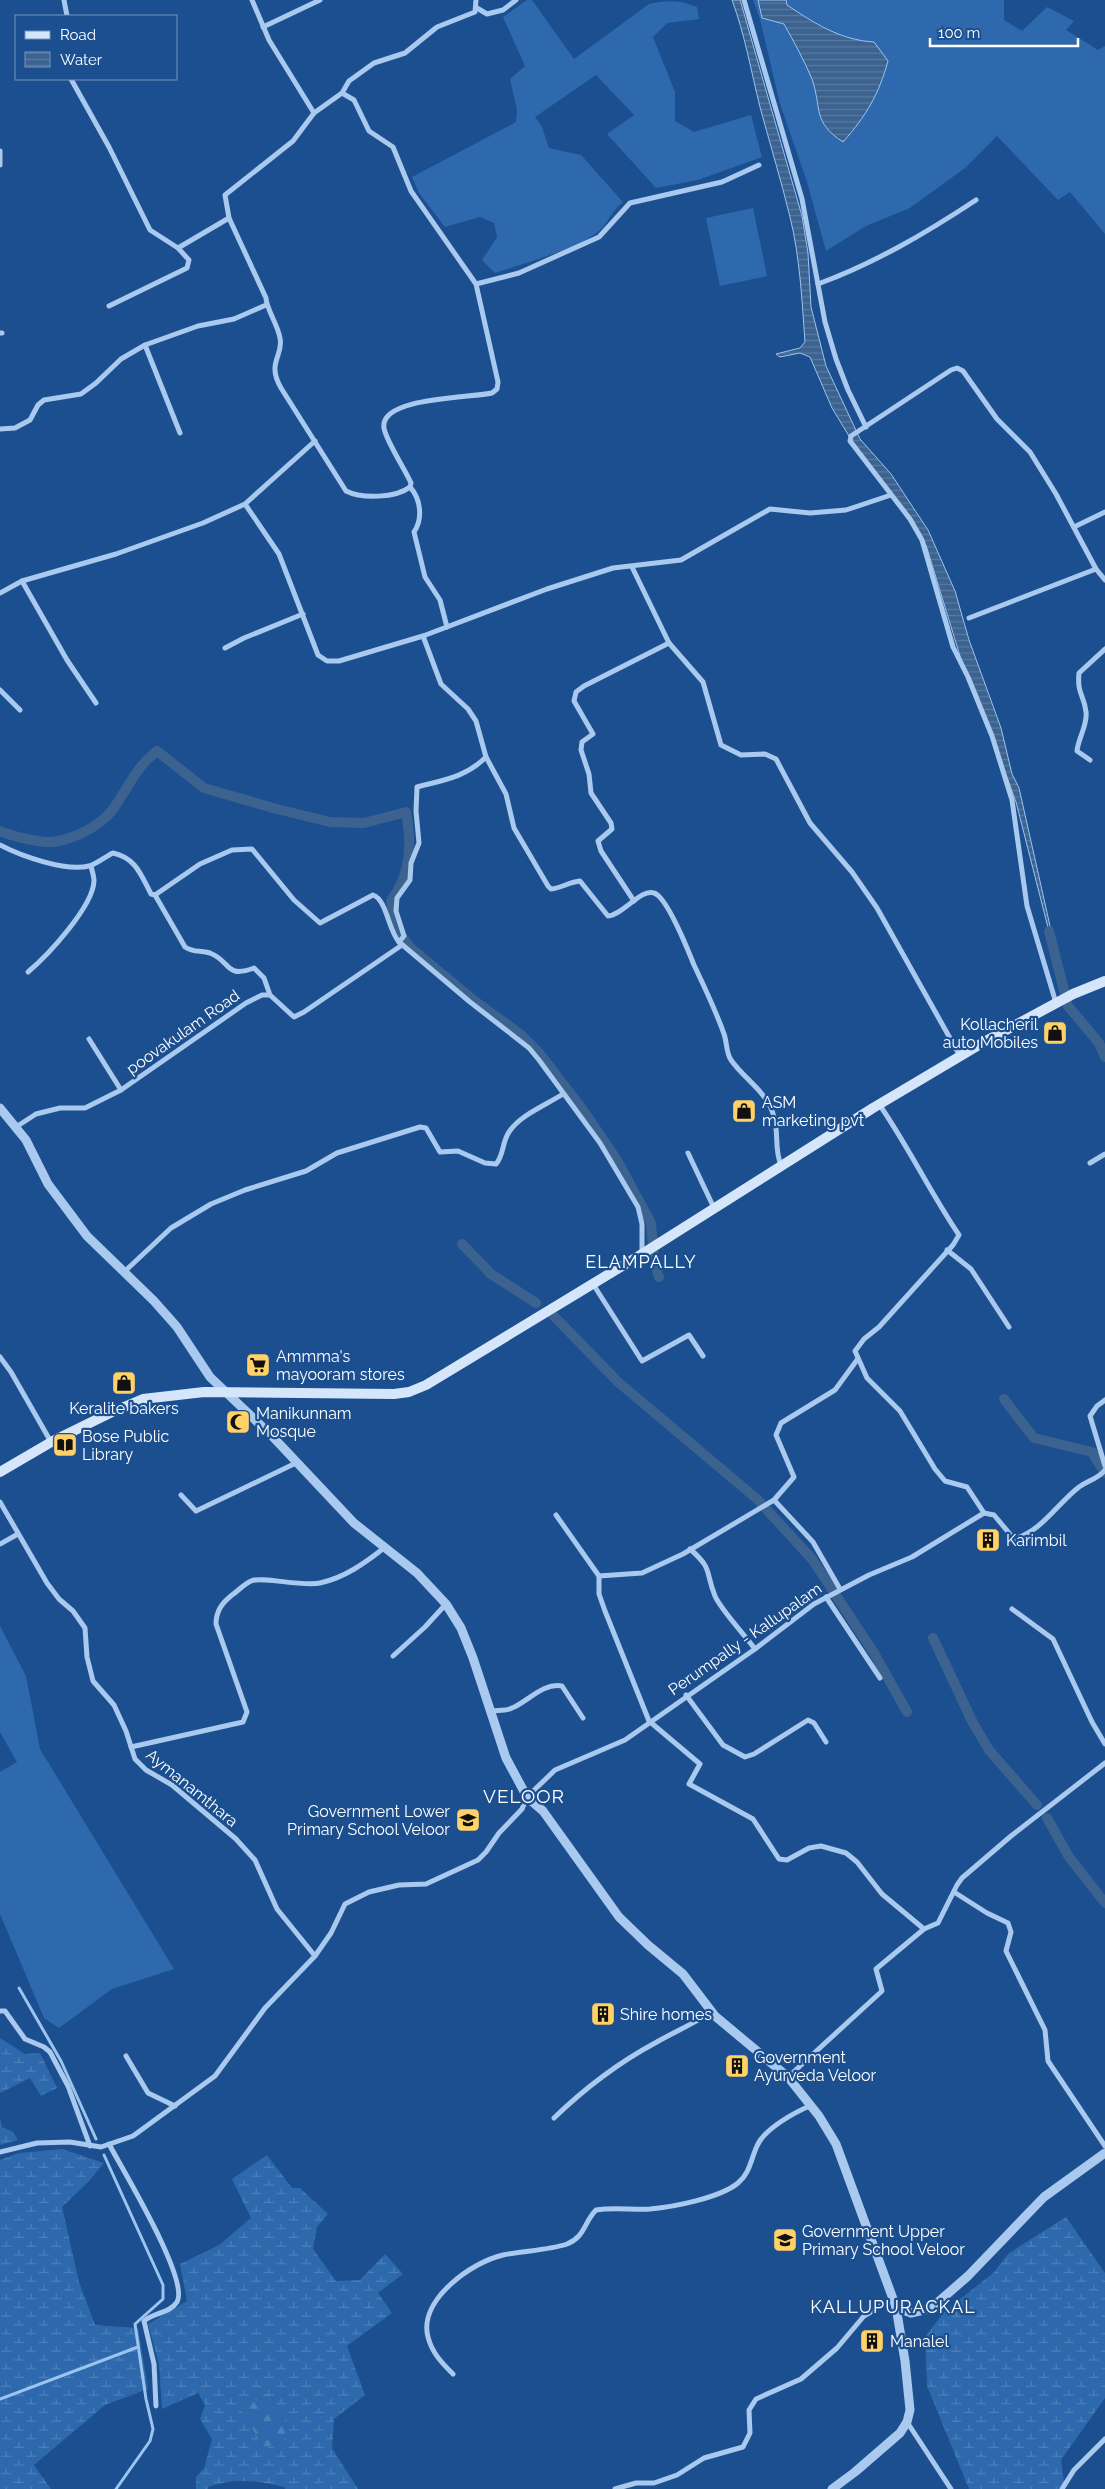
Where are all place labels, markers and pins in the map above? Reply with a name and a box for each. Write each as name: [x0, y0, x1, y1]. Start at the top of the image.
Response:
place label: Kollacheril auto Mobiles: [943, 1015, 1039, 1052]
shop icon: Kollacheril auto Mobiles: [1042, 1020, 1068, 1046]
place label: ASM marketing pvt: [762, 1093, 865, 1130]
shop icon: ASM marketing pvt: [731, 1098, 757, 1124]
place label: Ammma's mayooram stores: [276, 1347, 405, 1384]
supermarket icon: Ammma's mayooram stores: [245, 1352, 271, 1378]
shop icon: Keralite bakers: [111, 1370, 137, 1396]
place label: Keralite bakers: [69, 1399, 179, 1418]
place label: Manikunnam Mosque: [256, 1404, 352, 1441]
mosque icon: Manikunnam Mosque: [225, 1409, 251, 1435]
place label: Bose Public Library: [82, 1427, 170, 1464]
library icon: Bose Public Library: [52, 1432, 78, 1458]
building icon: Karimbil: [975, 1527, 1001, 1553]
place label: Karimbil: [1006, 1531, 1067, 1550]
place label: Government Lower Primary School Veloor: [287, 1802, 450, 1839]
school or university icon: Government Lower Primary School Veloor: [455, 1807, 481, 1833]
building icon: Shire homes: [590, 2001, 616, 2027]
place label: Shire homes: [620, 2005, 712, 2024]
place label: Government Ayurveda Veloor: [754, 2048, 876, 2085]
building icon: Government Ayurveda Veloor: [724, 2053, 750, 2079]
place label: Government Upper Primary School Veloor: [802, 2222, 965, 2259]
school or university icon: Government Upper Primary School Veloor: [772, 2227, 798, 2253]
building icon: Manalel: [859, 2328, 885, 2354]
place label: Manalel: [890, 2332, 949, 2351]

